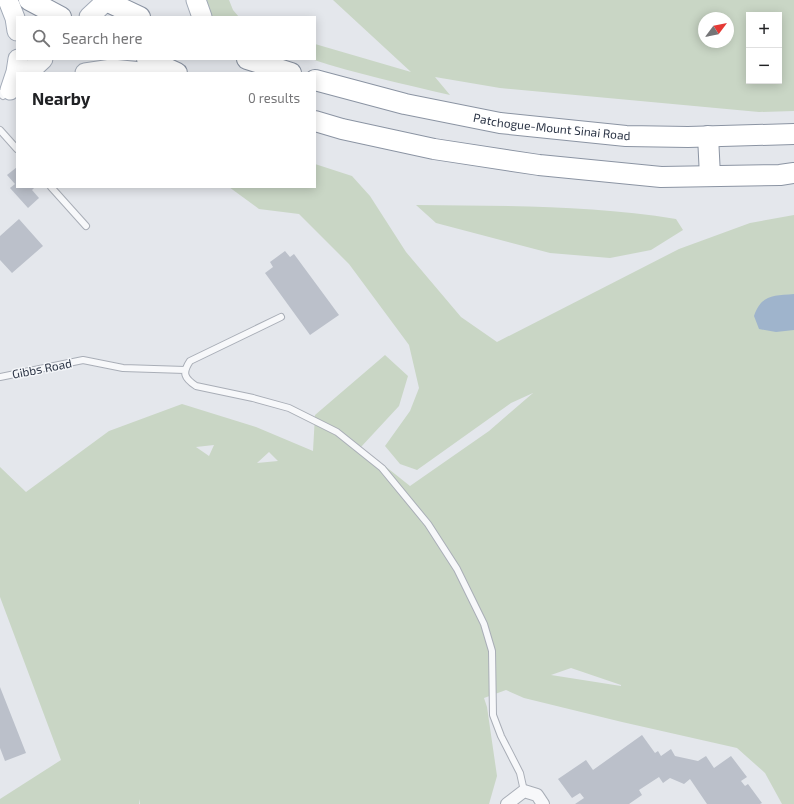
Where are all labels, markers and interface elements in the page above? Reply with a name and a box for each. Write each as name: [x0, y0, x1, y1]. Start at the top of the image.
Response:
north arrow: [698, 12, 734, 48]
map controls: [746, 12, 782, 84]
button: +: [746, 12, 782, 48]
search box: [16, 16, 316, 60]
icon: search: [30, 27, 52, 49]
text: Search here: [62, 29, 143, 47]
button: −: [746, 48, 782, 84]
text: Nearby: [32, 88, 90, 108]
text: 0 results: [248, 90, 300, 106]
street label: Patchogue-Mount Sinai Road: [472, 110, 631, 142]
street label: Gibbs Road: [11, 355, 73, 381]

